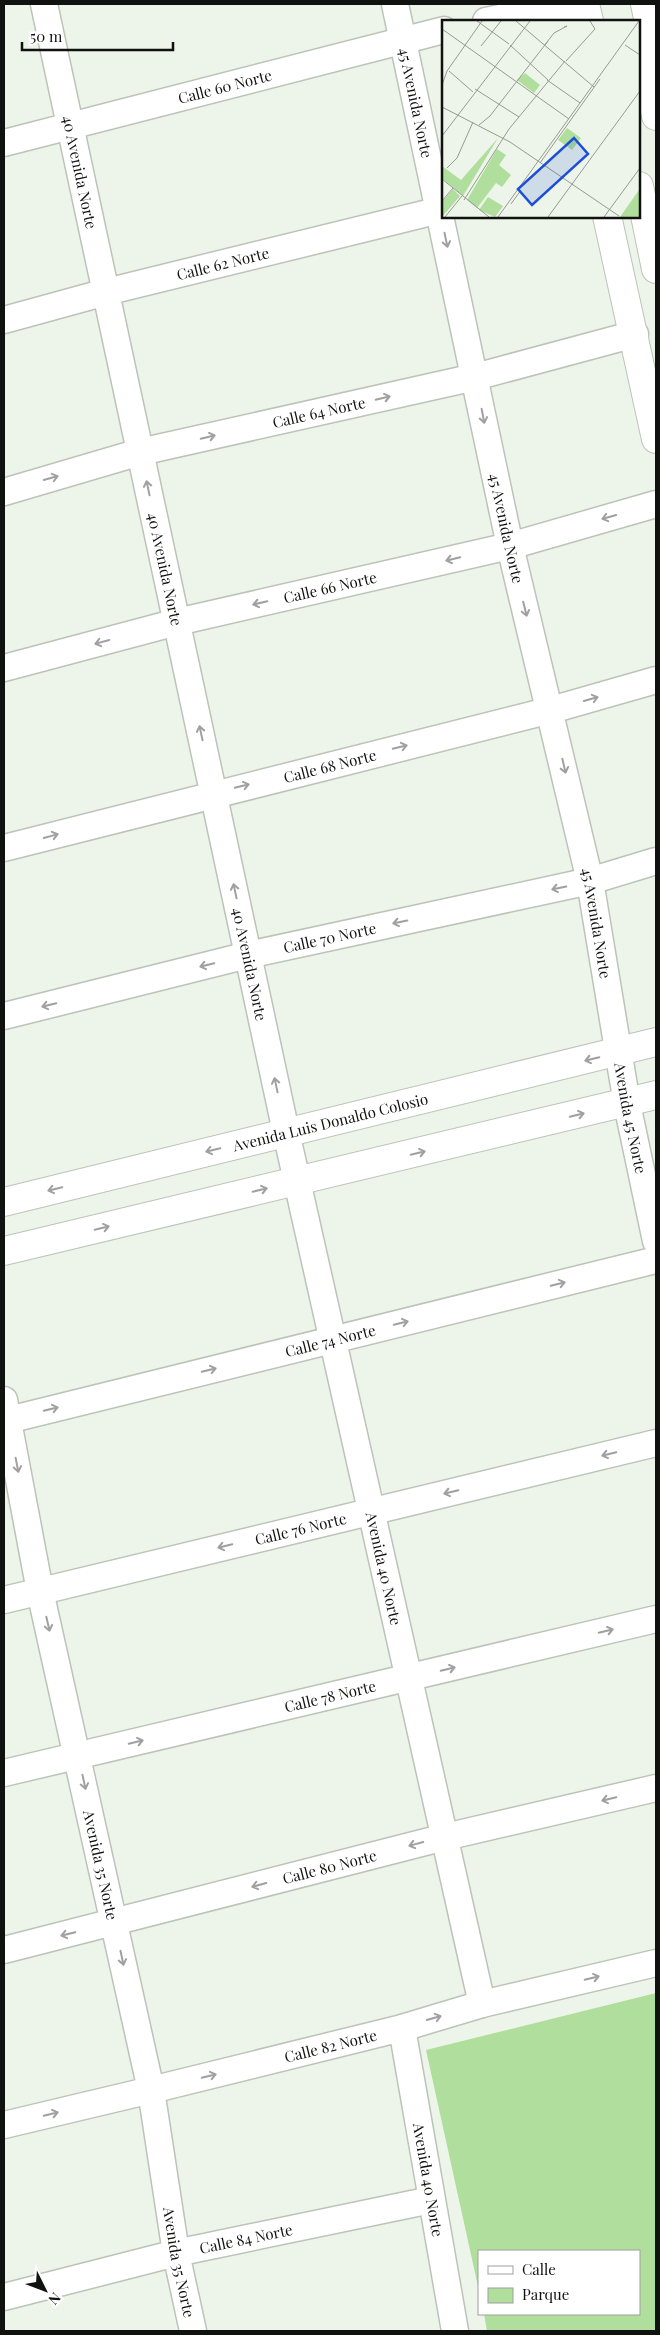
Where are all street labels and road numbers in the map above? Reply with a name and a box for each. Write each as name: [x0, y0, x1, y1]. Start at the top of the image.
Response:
street label: 45 Avenida Norte: [395, 46, 437, 160]
street label: Calle 60 Norte: [176, 65, 274, 108]
street label: 40 Avenida Norte: [58, 114, 102, 231]
street label: Calle 62 Norte: [175, 242, 271, 284]
street label: Calle 64 Norte: [270, 392, 367, 432]
street label: 45 Avenida Norte: [485, 471, 529, 585]
street label: 40 Avenida Norte: [143, 511, 187, 628]
street label: Calle 66 Norte: [282, 567, 379, 607]
street label: Calle 68 Norte: [281, 744, 378, 787]
street label: 45 Avenida Norte: [577, 865, 616, 980]
street label: 40 Avenida Norte: [228, 906, 272, 1023]
street label: Calle 70 Norte: [281, 918, 378, 957]
street label: Avenida 45 Norte: [610, 1060, 651, 1175]
street label: Avenida Luis Donaldo Colosio: [230, 1088, 430, 1156]
street label: Calle 74 Norte: [283, 1320, 378, 1361]
street label: Calle 76 Norte: [253, 1508, 348, 1549]
street label: Avenida 40 Norte: [361, 1509, 407, 1627]
street label: Calle 78 Norte: [282, 1676, 378, 1716]
street label: Avenida 35 Norte: [79, 1807, 123, 1922]
street label: Calle 80 Norte: [280, 1845, 379, 1888]
street label: Calle 82 Norte: [282, 2025, 379, 2067]
street label: Avenida 40 Norte: [409, 2120, 448, 2238]
street label: Avenida 35 Norte: [159, 2205, 200, 2319]
street label: Calle 84 Norte: [198, 2219, 294, 2258]

